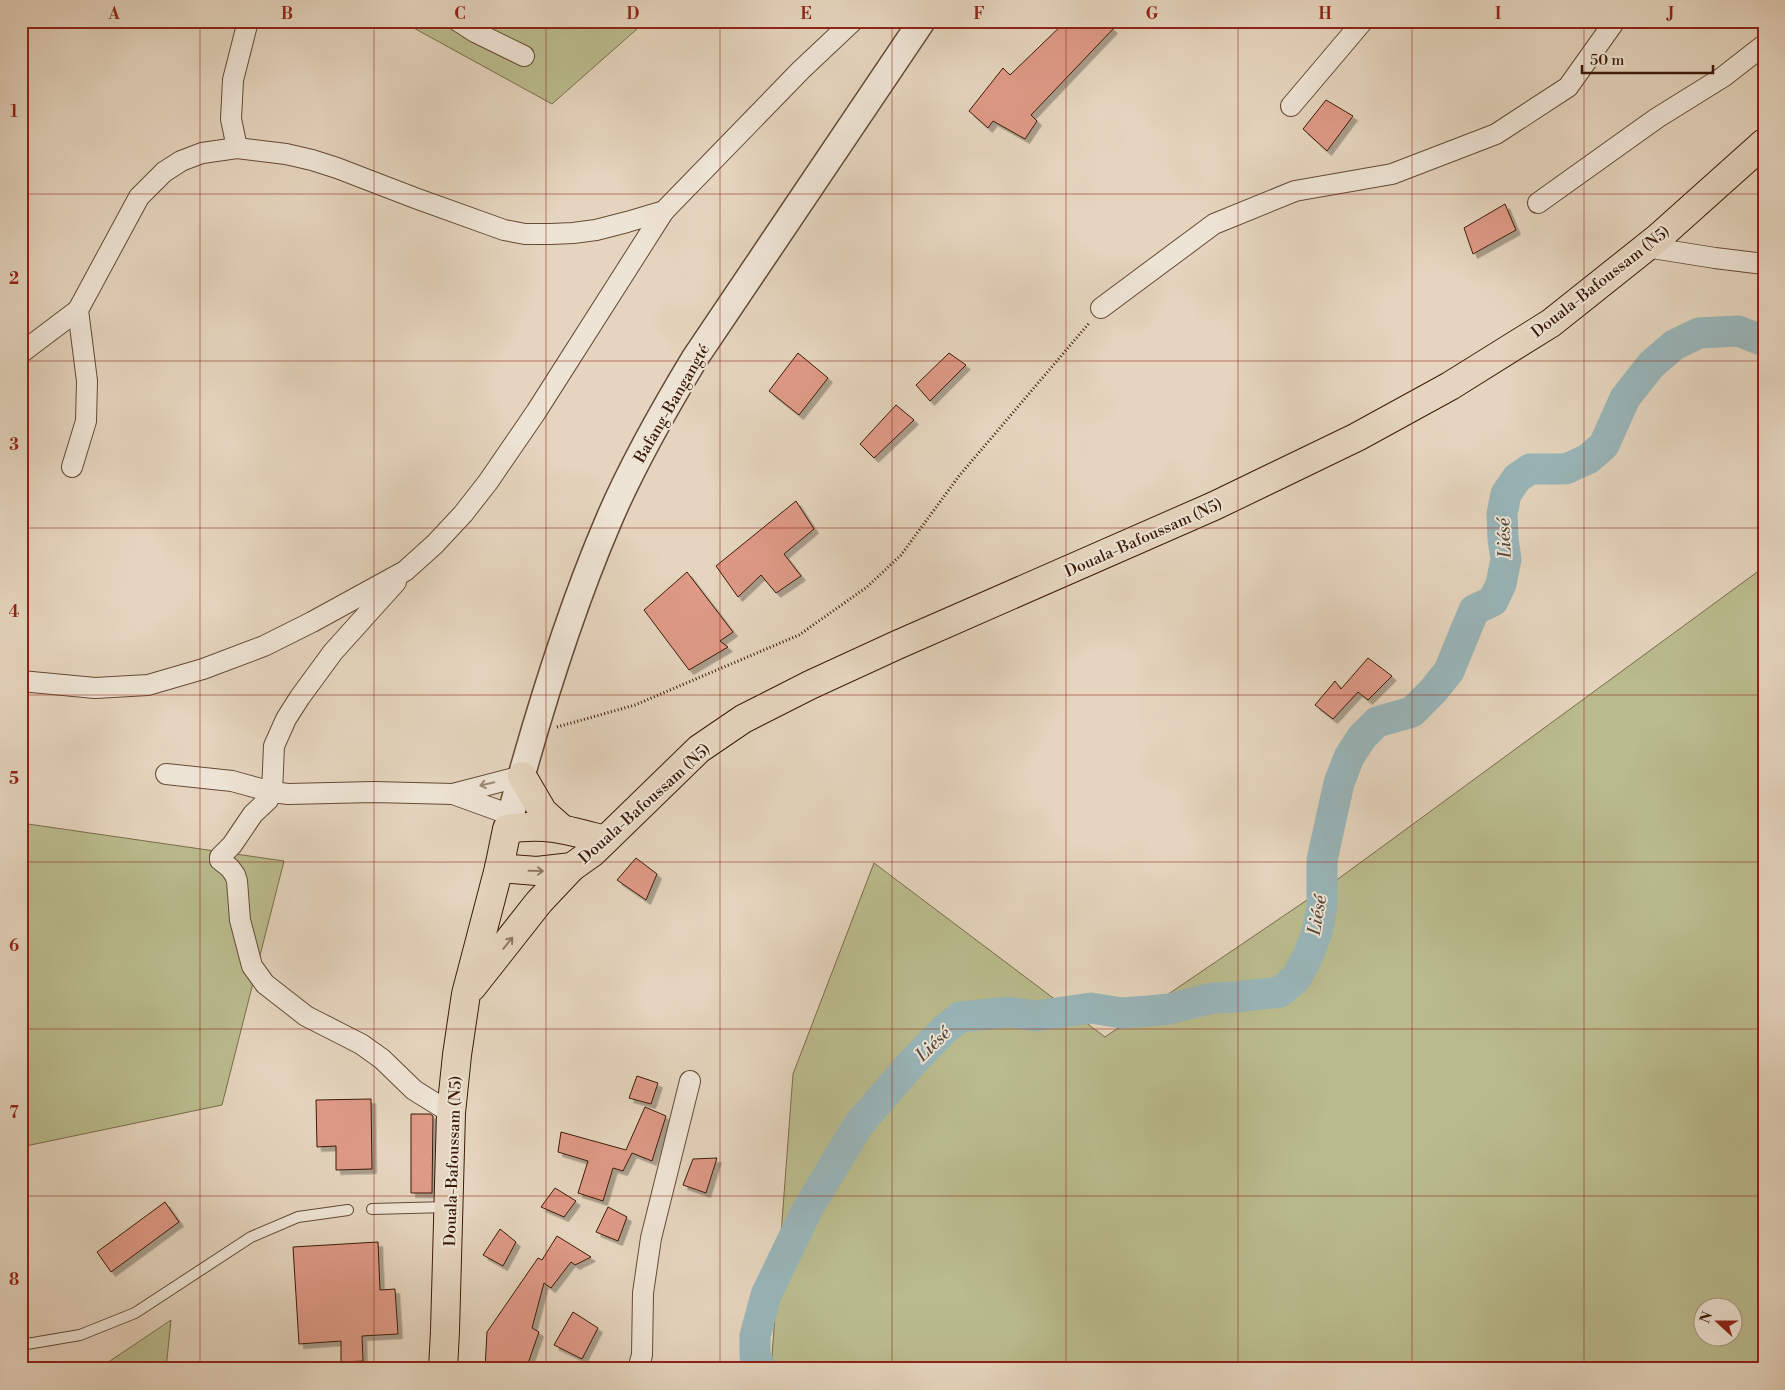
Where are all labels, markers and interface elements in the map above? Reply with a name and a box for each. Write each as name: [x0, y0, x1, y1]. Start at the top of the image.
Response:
text: A: [107, 4, 120, 24]
text: B: [281, 4, 293, 24]
text: C: [454, 4, 466, 24]
text: D: [627, 4, 640, 24]
text: E: [800, 4, 812, 24]
text: F: [973, 4, 985, 24]
text: G: [1146, 4, 1159, 24]
text: H: [1318, 4, 1332, 24]
text: I: [1495, 4, 1501, 24]
text: J: [1666, 4, 1674, 24]
scale bar: [1582, 42, 1714, 74]
text: 50 m: [1590, 51, 1624, 70]
text: 1: [10, 102, 18, 122]
street label: Douala-Bafoussam (N5): [1527, 221, 1674, 342]
text: 2: [9, 269, 19, 289]
street label: Bafang-Bangangté: [629, 340, 714, 467]
text: 3: [9, 435, 19, 455]
street label: Douala-Bafoussam (N5): [1061, 494, 1225, 582]
water label: Liésé: [1492, 516, 1517, 559]
text: 4: [9, 602, 20, 622]
street label: Douala-Bafoussam (N5): [575, 739, 715, 868]
text: 5: [9, 769, 19, 789]
one-way arrow: [480, 780, 496, 789]
one-way arrow: [528, 866, 544, 876]
water label: Liésé: [1303, 892, 1333, 938]
text: 6: [9, 936, 19, 956]
one-way arrow: [502, 936, 513, 949]
water label: Liésé: [910, 1021, 957, 1067]
street label: Douala-Bafoussam (N5): [440, 1075, 466, 1247]
text: 7: [9, 1103, 19, 1123]
text: 8: [9, 1270, 19, 1290]
north arrow: [1692, 1298, 1742, 1348]
text: N: [1696, 1309, 1717, 1326]

